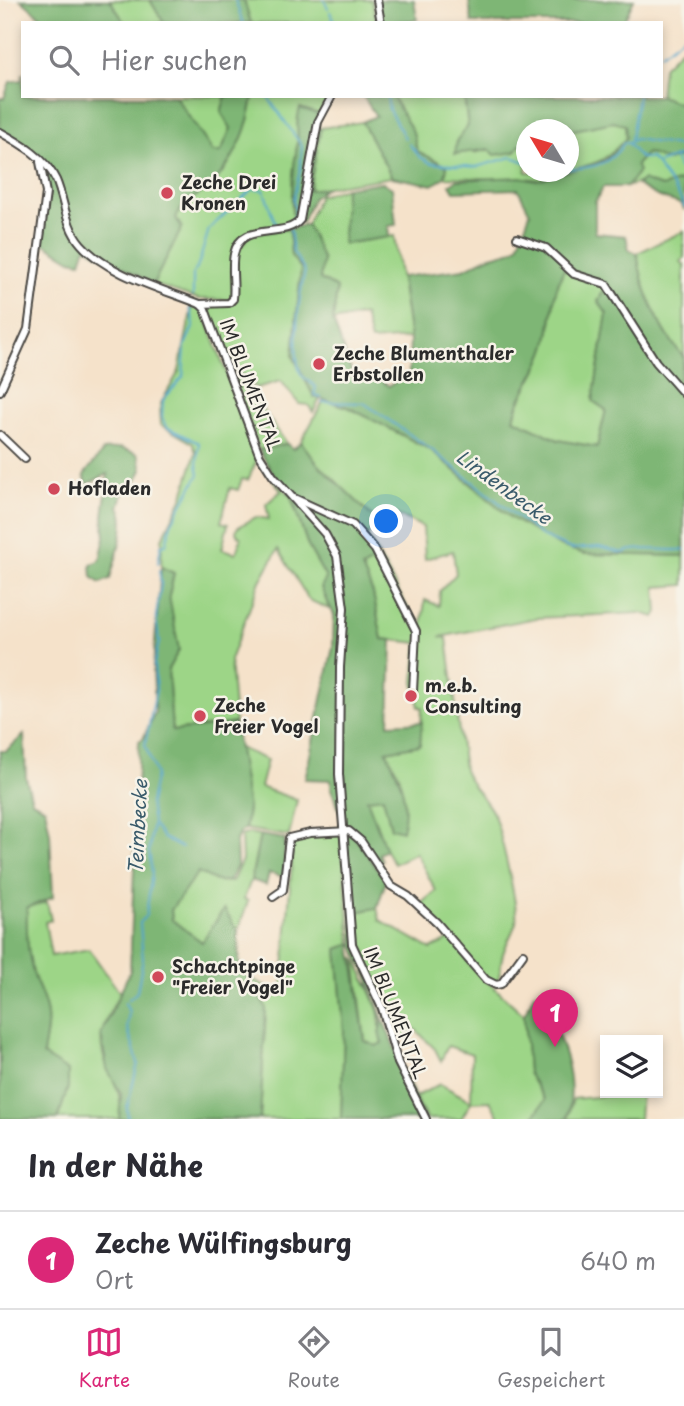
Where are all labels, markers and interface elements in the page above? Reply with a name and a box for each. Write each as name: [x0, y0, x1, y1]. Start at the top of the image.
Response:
search box: [21, 21, 663, 98]
text: Hier suchen: [101, 40, 248, 79]
icon: search: [45, 41, 83, 79]
north arrow: [516, 119, 579, 182]
place label: Zeche Drei Kronen: [181, 168, 276, 216]
marker: Zeche Drei Kronen: [159, 185, 175, 201]
street label: IM BLUMENTAL: [214, 314, 289, 455]
place label: Zeche Blumenthaler Erbstollen: [333, 339, 515, 387]
marker: Zeche Blumenthaler Erbstollen: [311, 356, 327, 372]
water label: Lindenbecke: [451, 442, 559, 531]
place label: Hofladen: [68, 474, 151, 501]
marker: Hofladen: [46, 481, 62, 497]
your location: [369, 504, 403, 538]
place label: m.e.b. Consulting: [425, 671, 521, 719]
marker: m.e.b. Consulting: [403, 688, 419, 704]
place label: Zeche Freier Vogel: [214, 691, 318, 739]
marker: Zeche Freier Vogel: [192, 708, 208, 724]
water label: Teimbecke: [121, 778, 154, 875]
street label: IM BLUMENTAL: [358, 942, 435, 1082]
place label: Schachtpinge "Freier Vogel": [172, 952, 295, 1000]
marker: Schachtpinge "Freier Vogel": [150, 969, 166, 985]
pin: 1: [532, 989, 578, 1047]
map controls: [600, 1035, 663, 1098]
button: layers: [600, 1035, 663, 1098]
text: In der Nähe: [28, 1142, 203, 1187]
text: Zeche Wülfingsburg: [95, 1223, 352, 1262]
text: 1: [46, 1243, 57, 1278]
text: 640 m: [580, 1243, 656, 1278]
text: Ort: [95, 1262, 133, 1297]
tab: Karte: [79, 1323, 130, 1393]
tab: Route: [288, 1323, 340, 1393]
tab: Gespeichert: [497, 1323, 605, 1393]

